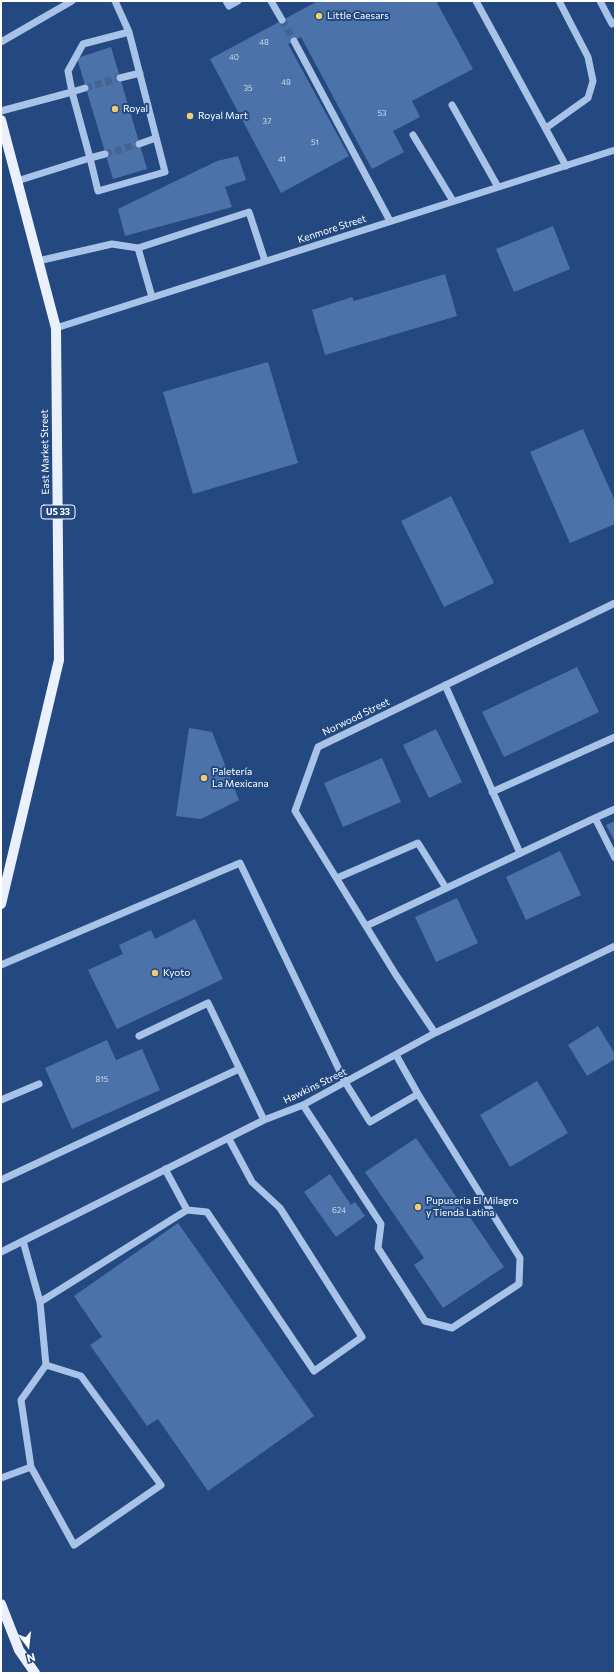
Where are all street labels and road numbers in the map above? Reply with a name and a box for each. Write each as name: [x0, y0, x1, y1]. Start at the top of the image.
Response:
street label: Kenmore Street: [296, 212, 368, 246]
street label: East Market Street: [38, 409, 52, 495]
road number: US 33: [41, 505, 75, 519]
street label: Norwood Street: [320, 696, 392, 738]
street label: Hawkins Street: [281, 1065, 349, 1107]

